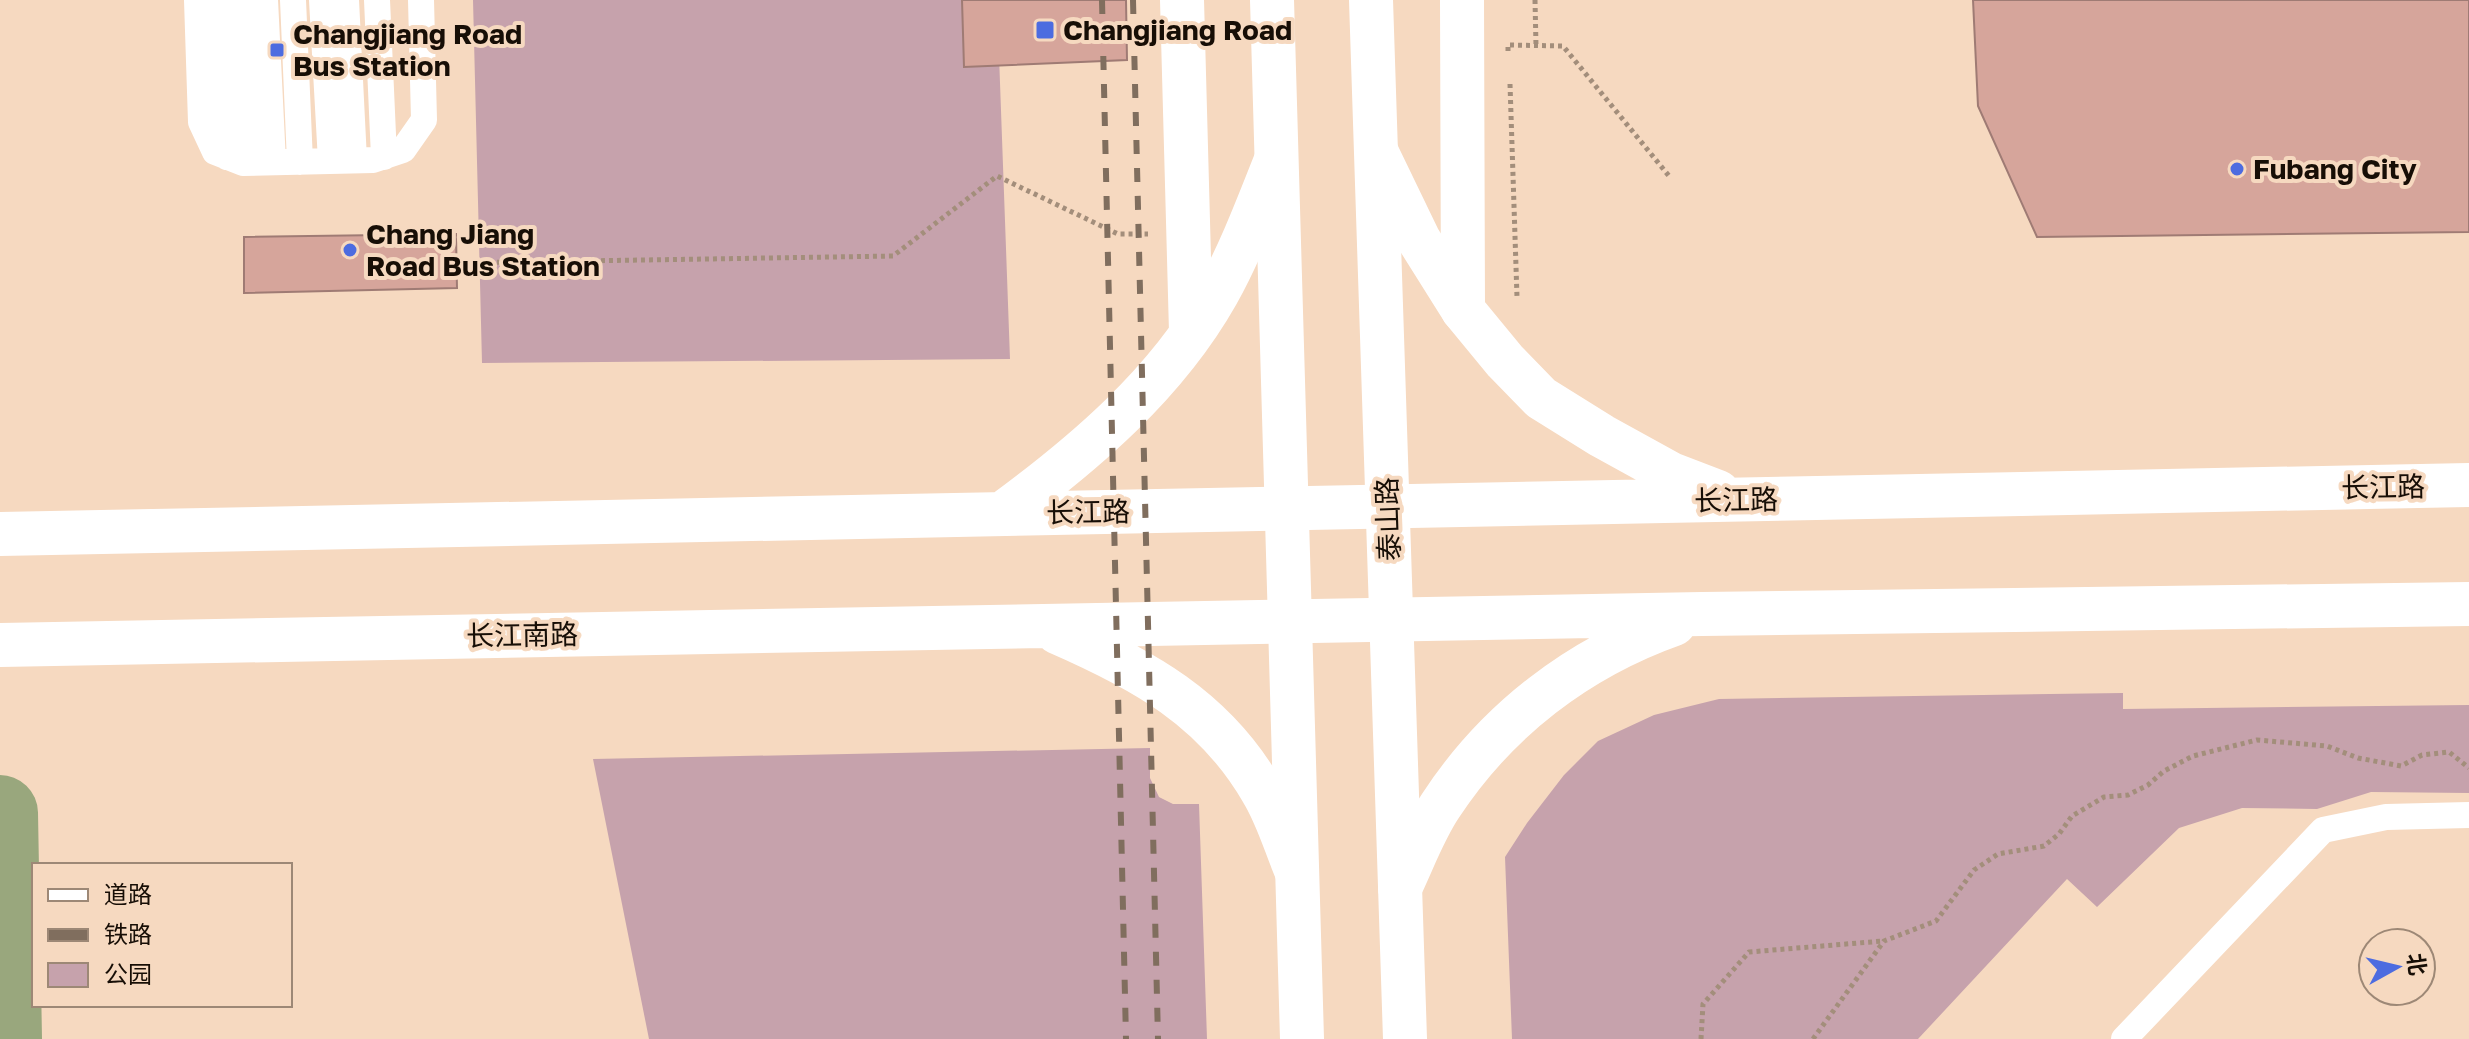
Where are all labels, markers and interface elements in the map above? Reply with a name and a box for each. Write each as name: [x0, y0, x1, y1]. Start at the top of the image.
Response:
place label: Changjiang Road: [1063, 13, 1292, 46]
place label: Changjiang Road Bus Station: [293, 17, 522, 82]
marker: Changjiang Road: [1034, 19, 1056, 41]
marker: Changjiang Road Bus Station: [268, 41, 286, 59]
place label: Fubang City: [2253, 152, 2417, 185]
marker: Fubang City: [2228, 160, 2246, 178]
place label: Chang Jiang Road Bus Station: [366, 217, 600, 282]
marker: Chang Jiang Road Bus Station: [341, 241, 359, 259]
street label: 长江路: [2341, 469, 2425, 504]
street label: 泰山路: [1370, 476, 1405, 562]
street label: 长江路: [1694, 482, 1778, 517]
street label: 长江路: [1046, 494, 1130, 529]
street label: 长江南路: [466, 617, 578, 652]
legend: [32, 863, 292, 1007]
text: 道路: [104, 879, 152, 908]
text: 铁路: [104, 919, 152, 948]
north arrow: [2357, 927, 2437, 1007]
text: 北: [2402, 951, 2432, 977]
text: 公园: [104, 959, 152, 988]

